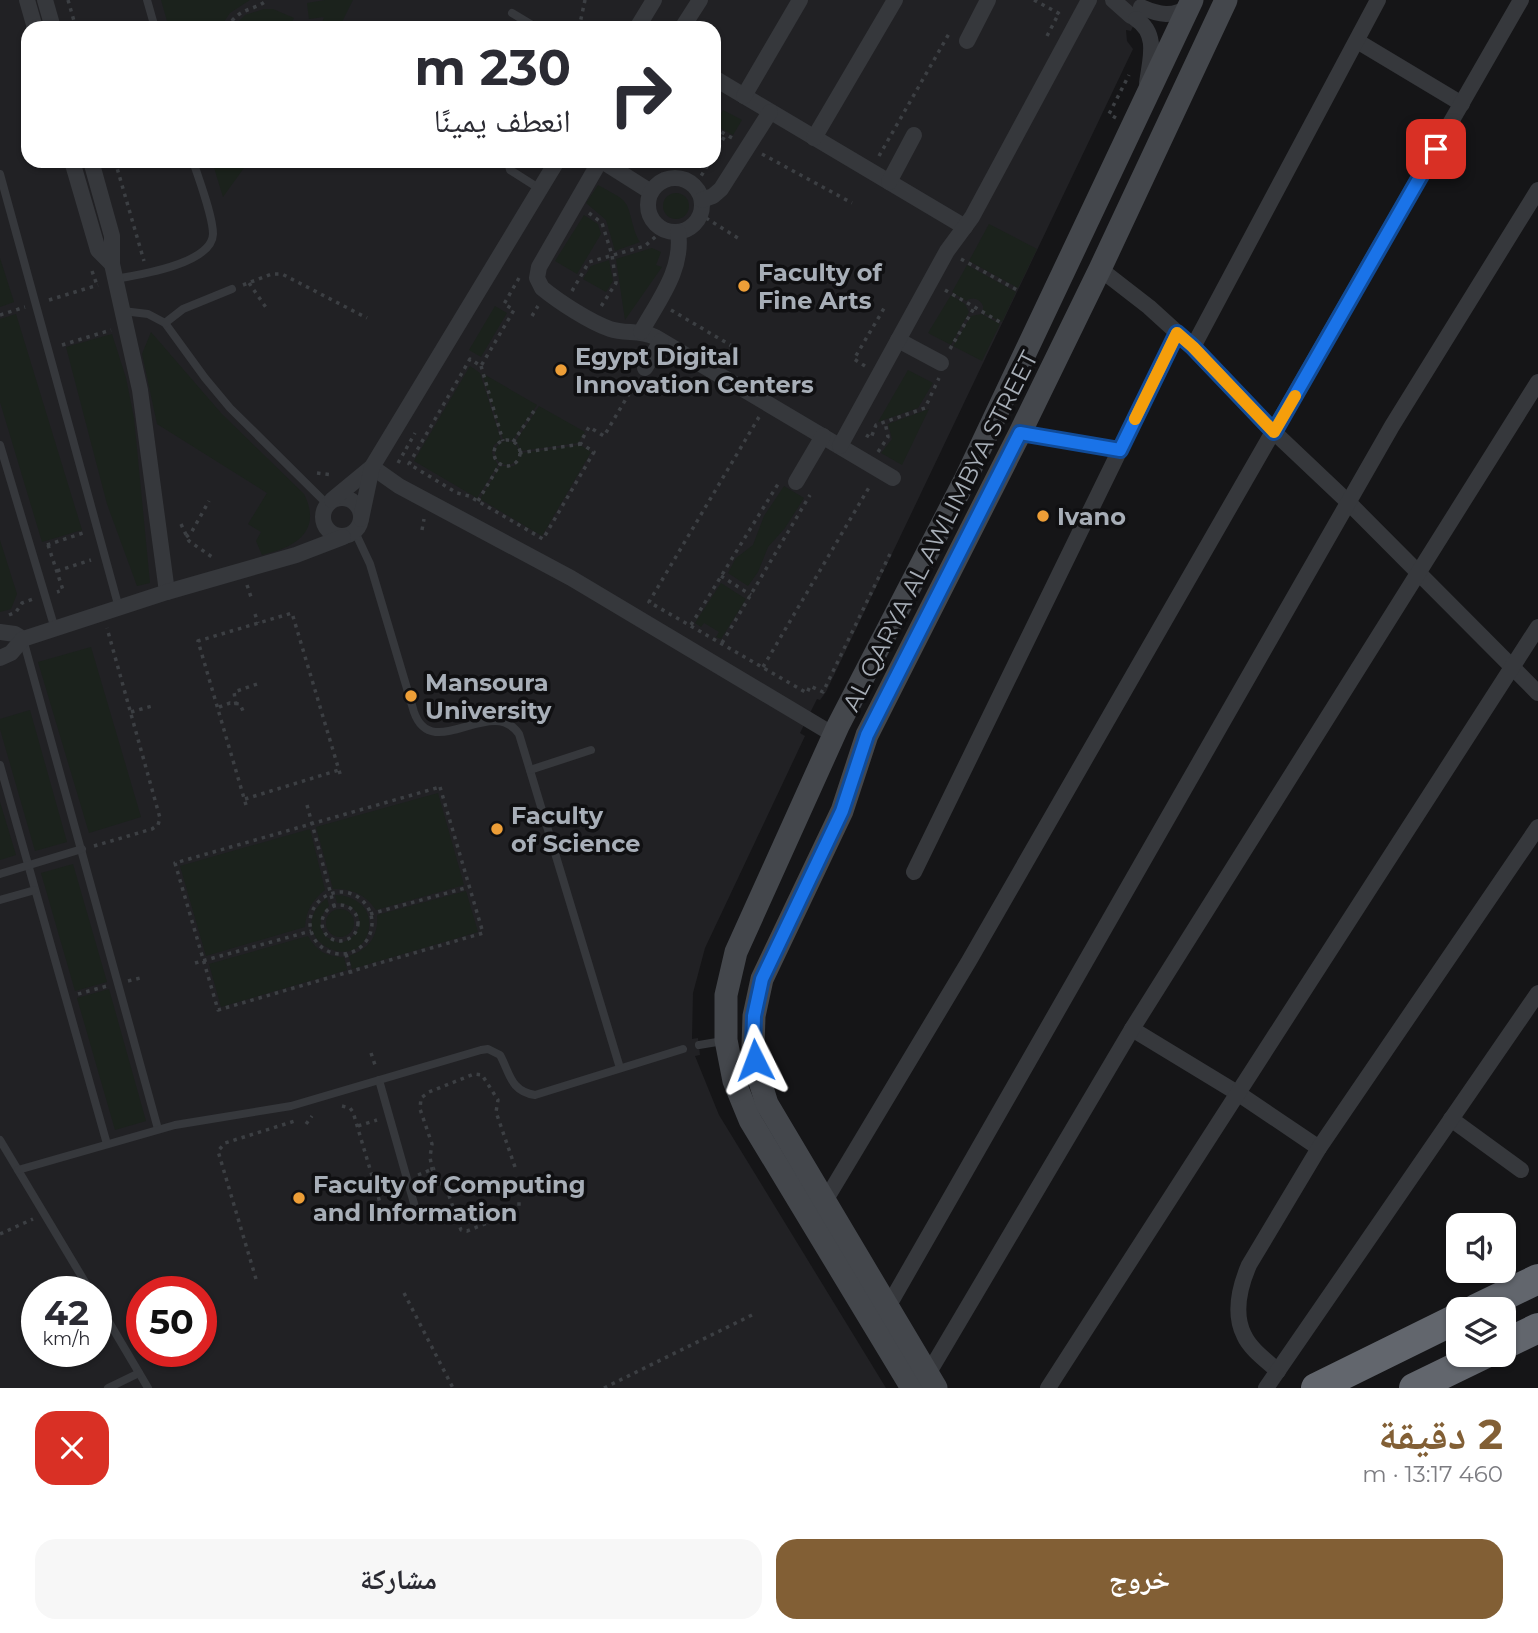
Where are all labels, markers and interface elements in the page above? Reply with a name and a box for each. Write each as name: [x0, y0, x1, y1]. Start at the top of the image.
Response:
text: 230 m: [415, 38, 571, 97]
icon: right: [595, 49, 686, 140]
text: انعطف يمينًا: [434, 101, 571, 140]
pin: [1406, 119, 1466, 179]
icon: arrive: [1417, 130, 1455, 168]
place label: Faculty of Fine Arts: [758, 258, 884, 315]
marker: Faculty of Fine Arts: [736, 278, 752, 294]
place label: Egypt Digital Innovation Centers: [575, 342, 814, 399]
street label: AL QARYA AL AWLIMBYA STREET: [836, 346, 1044, 716]
marker: Egypt Digital Innovation Centers: [553, 362, 569, 378]
place label: Ivano: [1057, 502, 1126, 531]
marker: Ivano: [1035, 508, 1051, 524]
place label: Mansoura University: [425, 668, 552, 725]
marker: Mansoura University: [403, 688, 419, 704]
place label: Faculty of Science: [511, 801, 640, 858]
marker: Faculty of Science: [489, 821, 505, 837]
position arrow: [718, 1023, 792, 1097]
place label: Faculty of Computing and Information: [313, 1170, 586, 1227]
marker: Faculty of Computing and Information: [291, 1190, 307, 1206]
map controls: [1446, 1213, 1516, 1367]
button: sound: [1446, 1213, 1516, 1283]
speed limit sign: 50: [126, 1276, 217, 1367]
text: 42: [44, 1291, 89, 1334]
button: layers: [1446, 1297, 1516, 1367]
text: km/h: [42, 1328, 91, 1350]
text: 2 دقيقة: [1378, 1408, 1503, 1460]
button: close: [35, 1411, 109, 1485]
text: 460 m · 13:17: [1362, 1460, 1503, 1488]
button: مشاركة: [35, 1539, 762, 1619]
button: خروج: [776, 1539, 1503, 1619]

